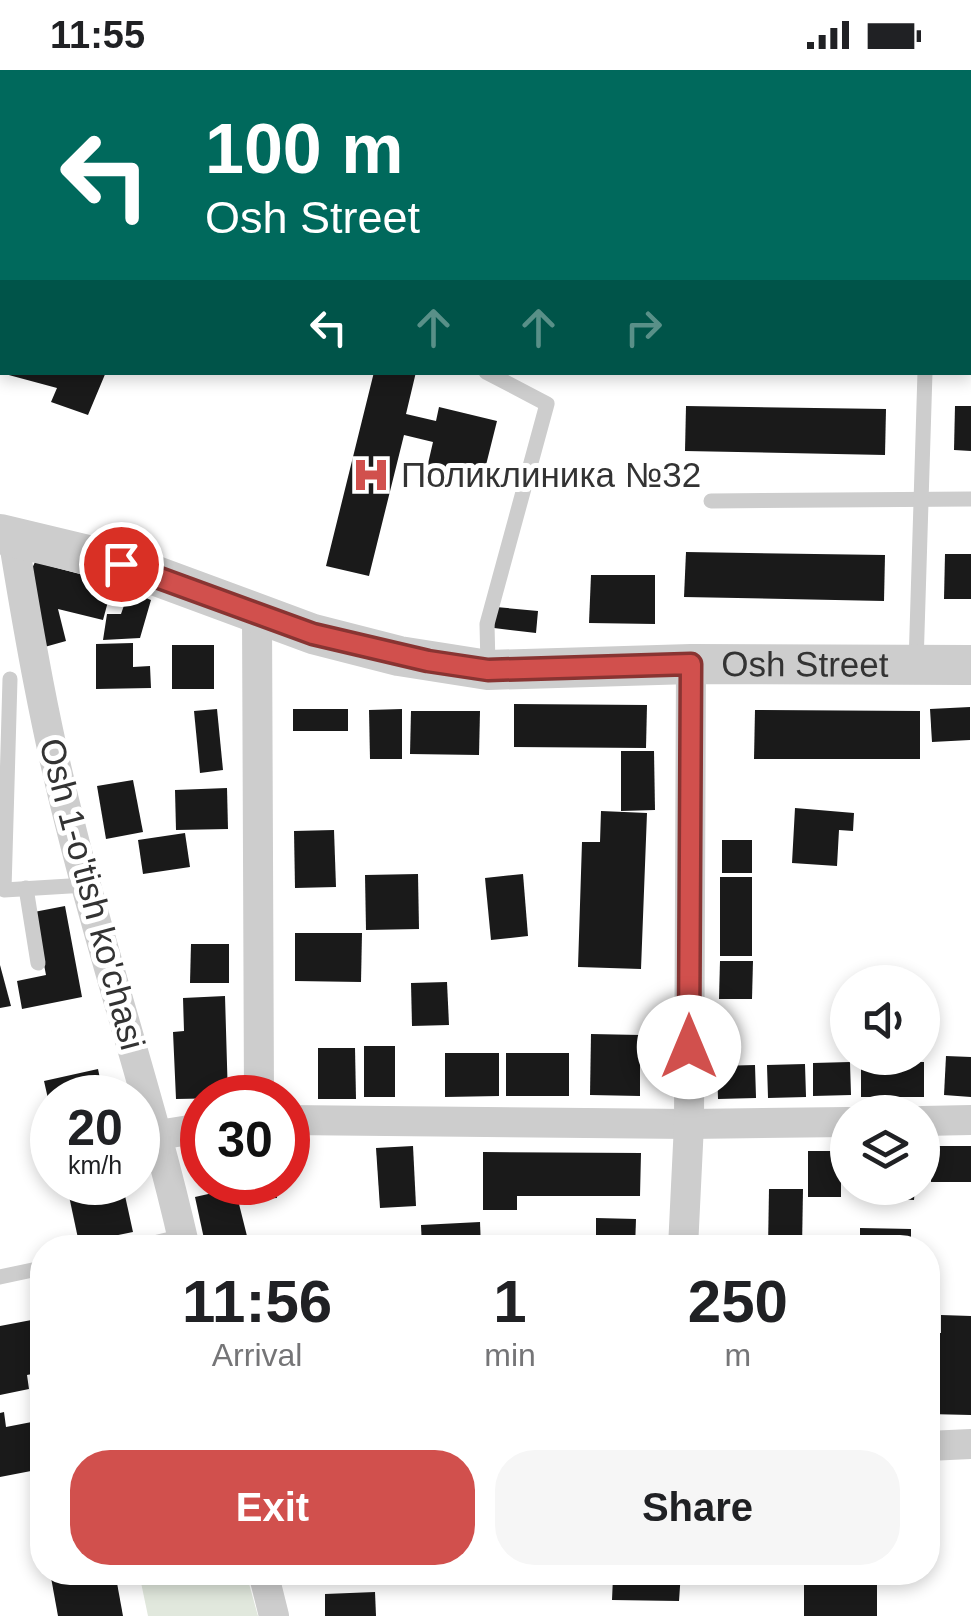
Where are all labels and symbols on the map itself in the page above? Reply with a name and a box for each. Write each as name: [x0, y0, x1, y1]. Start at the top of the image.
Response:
hospital icon: Поликлиника №32: [350, 454, 392, 496]
place label: Поликлиника №32: [401, 455, 701, 494]
pin: [79, 522, 164, 607]
street label: Osh Street: [721, 644, 889, 684]
street label: Osh 1-o'tish ko'chasi: [32, 734, 153, 1054]
position arrow: [637, 995, 741, 1099]
speed limit sign: 30: [180, 1075, 310, 1205]

